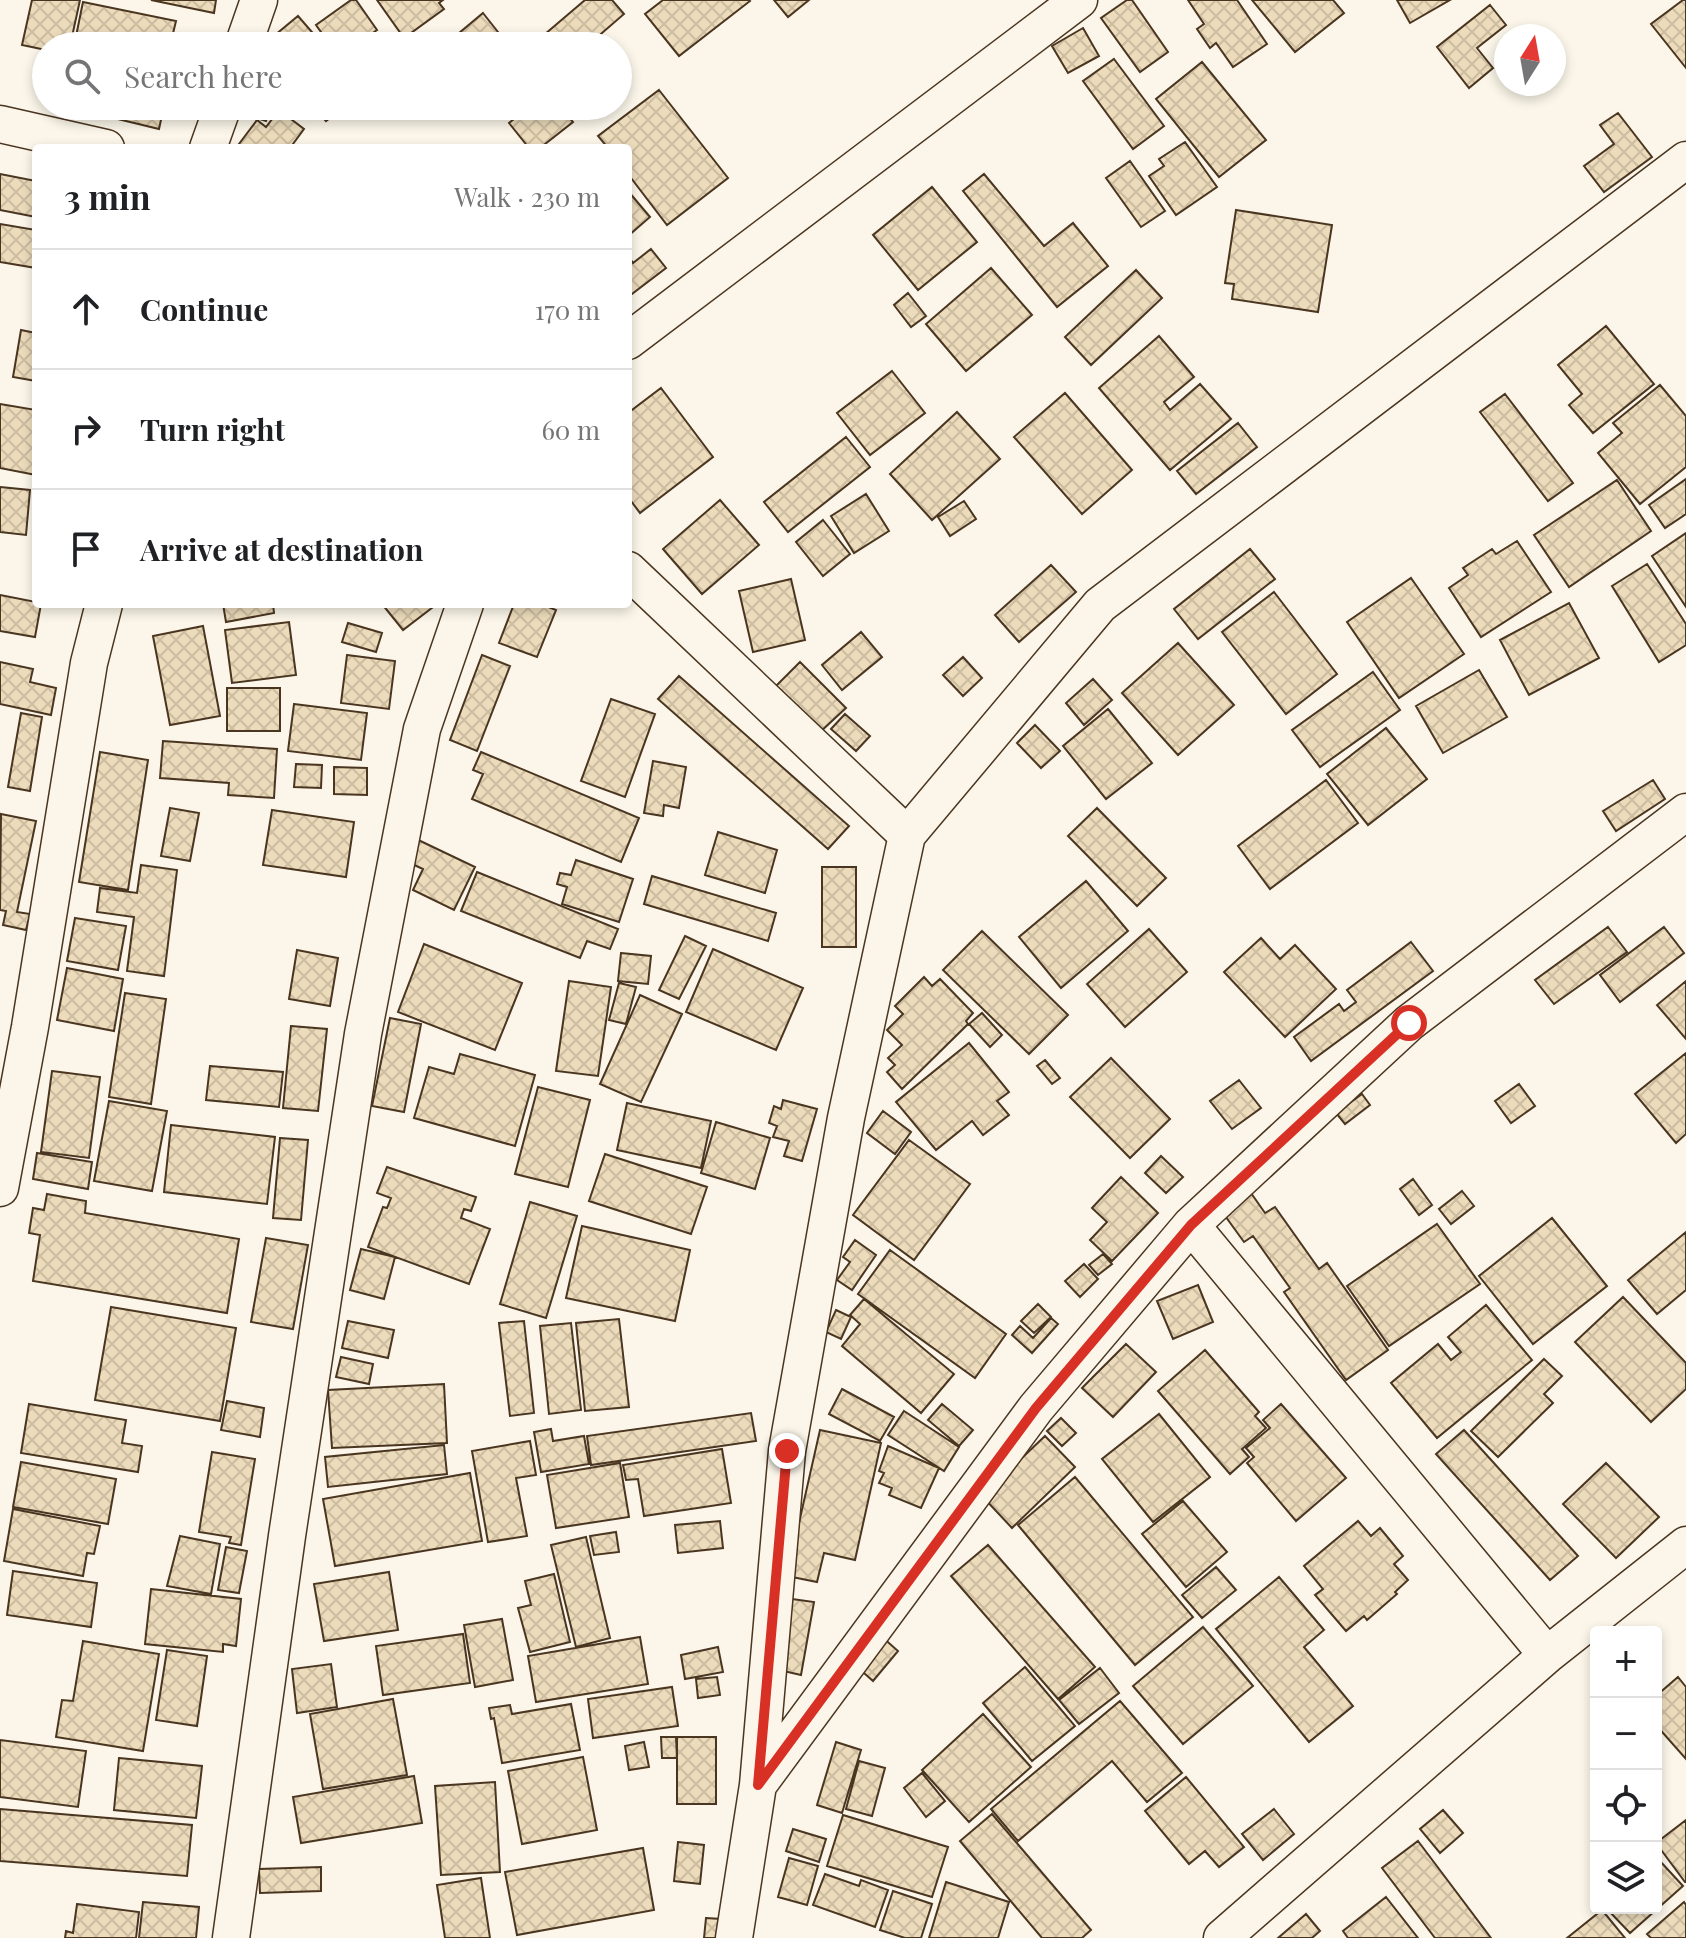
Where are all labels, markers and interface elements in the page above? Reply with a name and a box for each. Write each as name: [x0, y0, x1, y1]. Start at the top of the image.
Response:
north arrow: [1494, 24, 1566, 96]
search box: [32, 32, 632, 120]
icon: search: [60, 54, 104, 98]
text: Search here: [124, 56, 283, 96]
text: 3 min: [64, 173, 151, 219]
text: Walk · 230 m: [454, 179, 600, 214]
icon: ahead: [64, 287, 108, 331]
text: Continue: [140, 289, 268, 329]
text: 170 m: [535, 292, 600, 327]
icon: right: [64, 407, 108, 451]
text: Turn right: [140, 409, 285, 449]
text: 60 m: [541, 412, 600, 447]
icon: arrive: [64, 527, 108, 571]
text: Arrive at destination: [140, 529, 423, 569]
route start: [1391, 1005, 1427, 1041]
route end: [769, 1433, 805, 1469]
map controls: [1590, 1626, 1662, 1914]
button: +: [1590, 1626, 1662, 1698]
button: −: [1590, 1698, 1662, 1770]
button: locate: [1590, 1770, 1662, 1842]
button: layers: [1590, 1842, 1662, 1914]

